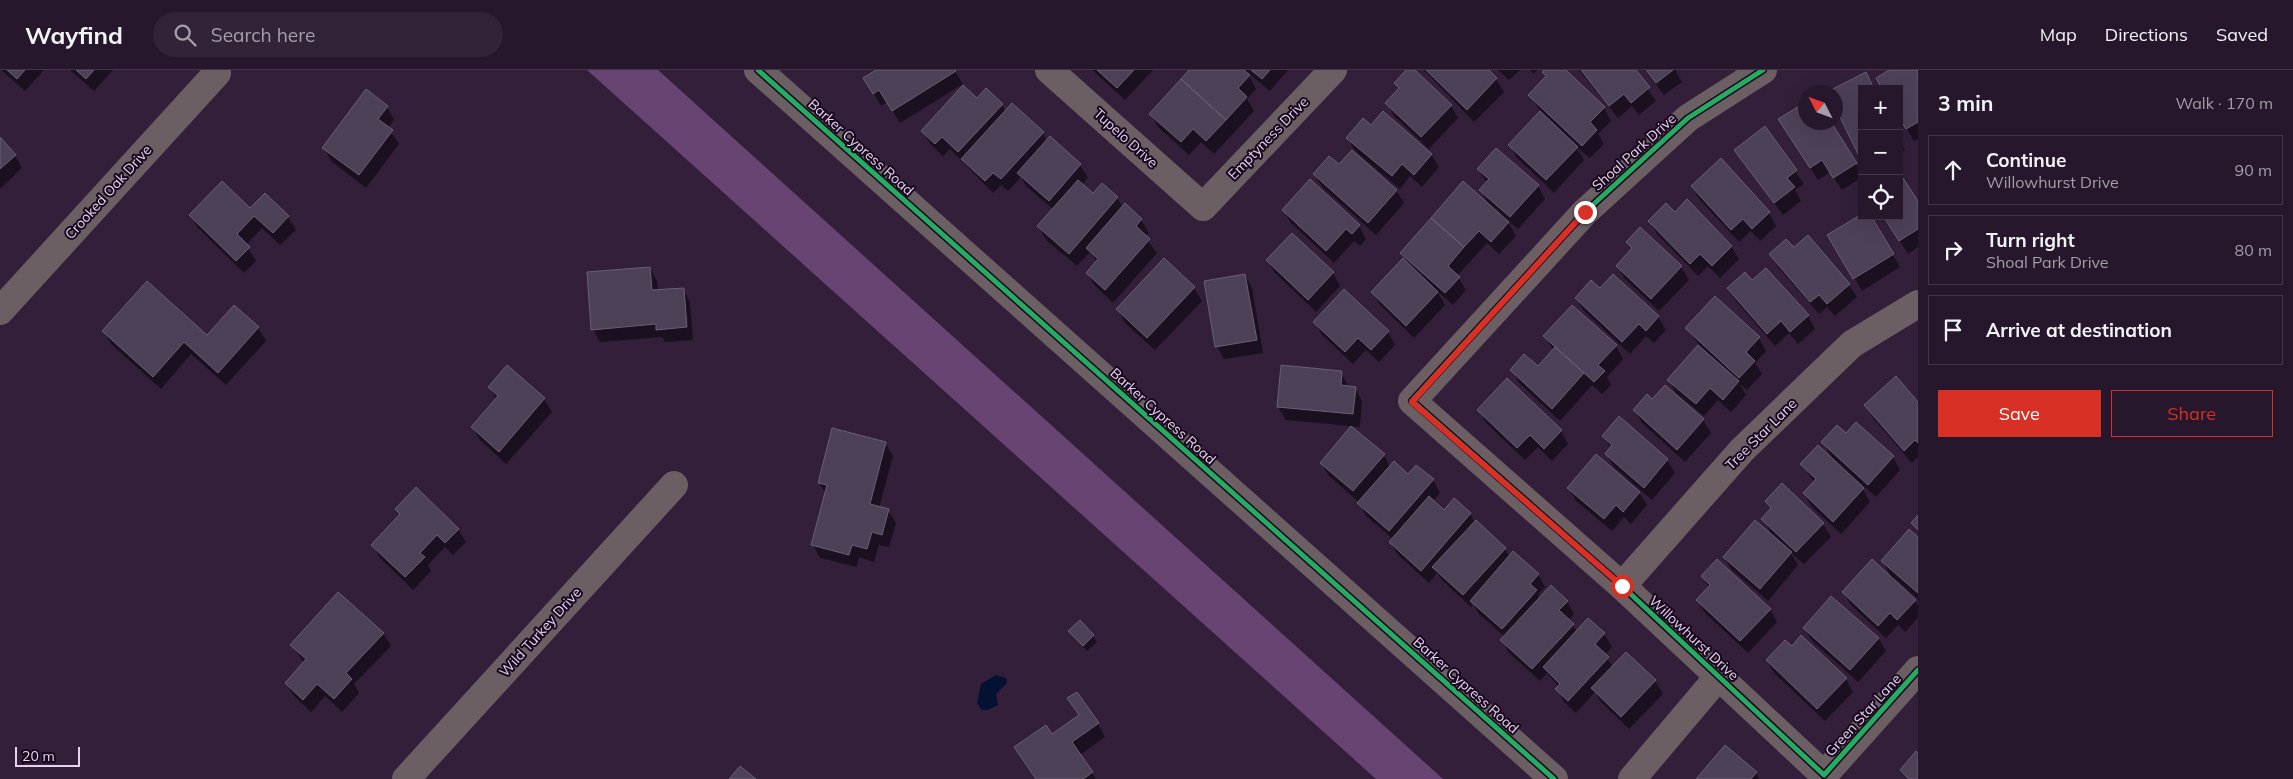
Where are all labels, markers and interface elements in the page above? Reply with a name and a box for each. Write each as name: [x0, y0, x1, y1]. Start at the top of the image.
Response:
search box: [153, 12, 503, 57]
text: Wayfind: [25, 20, 123, 50]
icon: search: [171, 21, 199, 49]
text: Search here: [211, 23, 315, 47]
text: Map: [2040, 23, 2077, 46]
text: Directions: [2105, 23, 2188, 46]
text: Saved: [2216, 23, 2268, 46]
north arrow: [1798, 85, 1843, 130]
map controls: [1858, 85, 1903, 220]
button: +: [1858, 85, 1903, 130]
text: 3 min: [1938, 90, 1993, 116]
street label: Emptyness Drive: [1224, 93, 1312, 183]
text: Walk · 170 m: [2175, 93, 2273, 113]
street label: Barker Cypress Road: [804, 95, 918, 199]
street label: Tupelo Drive: [1090, 104, 1162, 172]
street label: Shoal Park Drive: [1588, 109, 1680, 195]
button: −: [1858, 130, 1903, 175]
street label: Crooked Oak Drive: [61, 141, 155, 243]
text: Continue: [1986, 148, 2066, 172]
icon: ahead: [1939, 156, 1967, 184]
text: 90 m: [2235, 160, 2272, 180]
text: Willowhurst Drive: [1986, 172, 2119, 192]
button: locate: [1858, 175, 1903, 220]
route end: [1574, 201, 1597, 224]
text: Turn right: [1986, 228, 2075, 252]
icon: right: [1939, 236, 1967, 264]
text: 80 m: [2235, 240, 2272, 260]
text: Shoal Park Drive: [1986, 252, 2109, 272]
icon: arrive: [1939, 316, 1967, 344]
text: Arrive at destination: [1986, 318, 2172, 342]
street label: Barker Cypress Road: [1106, 364, 1220, 468]
button: Save: [1938, 390, 2101, 437]
button: Share: [2111, 390, 2273, 437]
street label: Tree Star Lane: [1721, 394, 1801, 474]
route start: [1611, 575, 1634, 598]
street label: Wild Turkey Drive: [495, 583, 585, 681]
street label: Willowhurst Drive: [1645, 592, 1743, 684]
street label: Barker Cypress Road: [1409, 633, 1523, 737]
street label: Green Star Lane: [1821, 670, 1905, 760]
scale bar: [15, 744, 80, 767]
text: 20 m: [22, 747, 55, 765]

